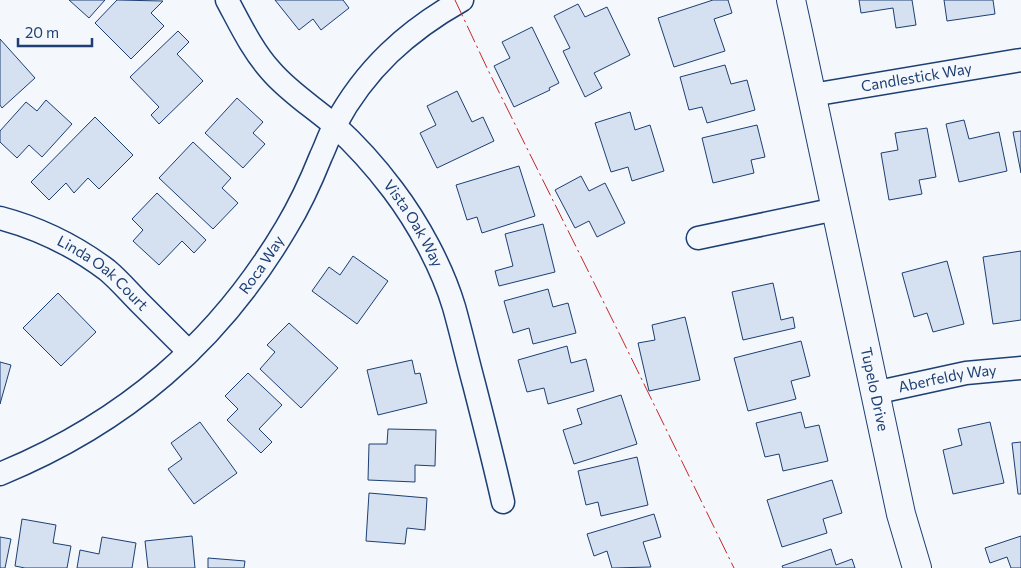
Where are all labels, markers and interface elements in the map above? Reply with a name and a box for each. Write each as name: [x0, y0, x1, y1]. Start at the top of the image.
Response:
scale bar: [18, 15, 91, 47]
text: 20 m: [25, 23, 59, 41]
street label: Candlestick Way: [859, 58, 974, 95]
street label: Vista Oak Way: [380, 176, 448, 270]
street label: Linda Oak Court: [55, 231, 152, 314]
street label: Roca Way: [235, 232, 287, 297]
street label: Tupelo Drive: [858, 345, 893, 433]
street label: Aberfeldy Way: [896, 360, 998, 395]

